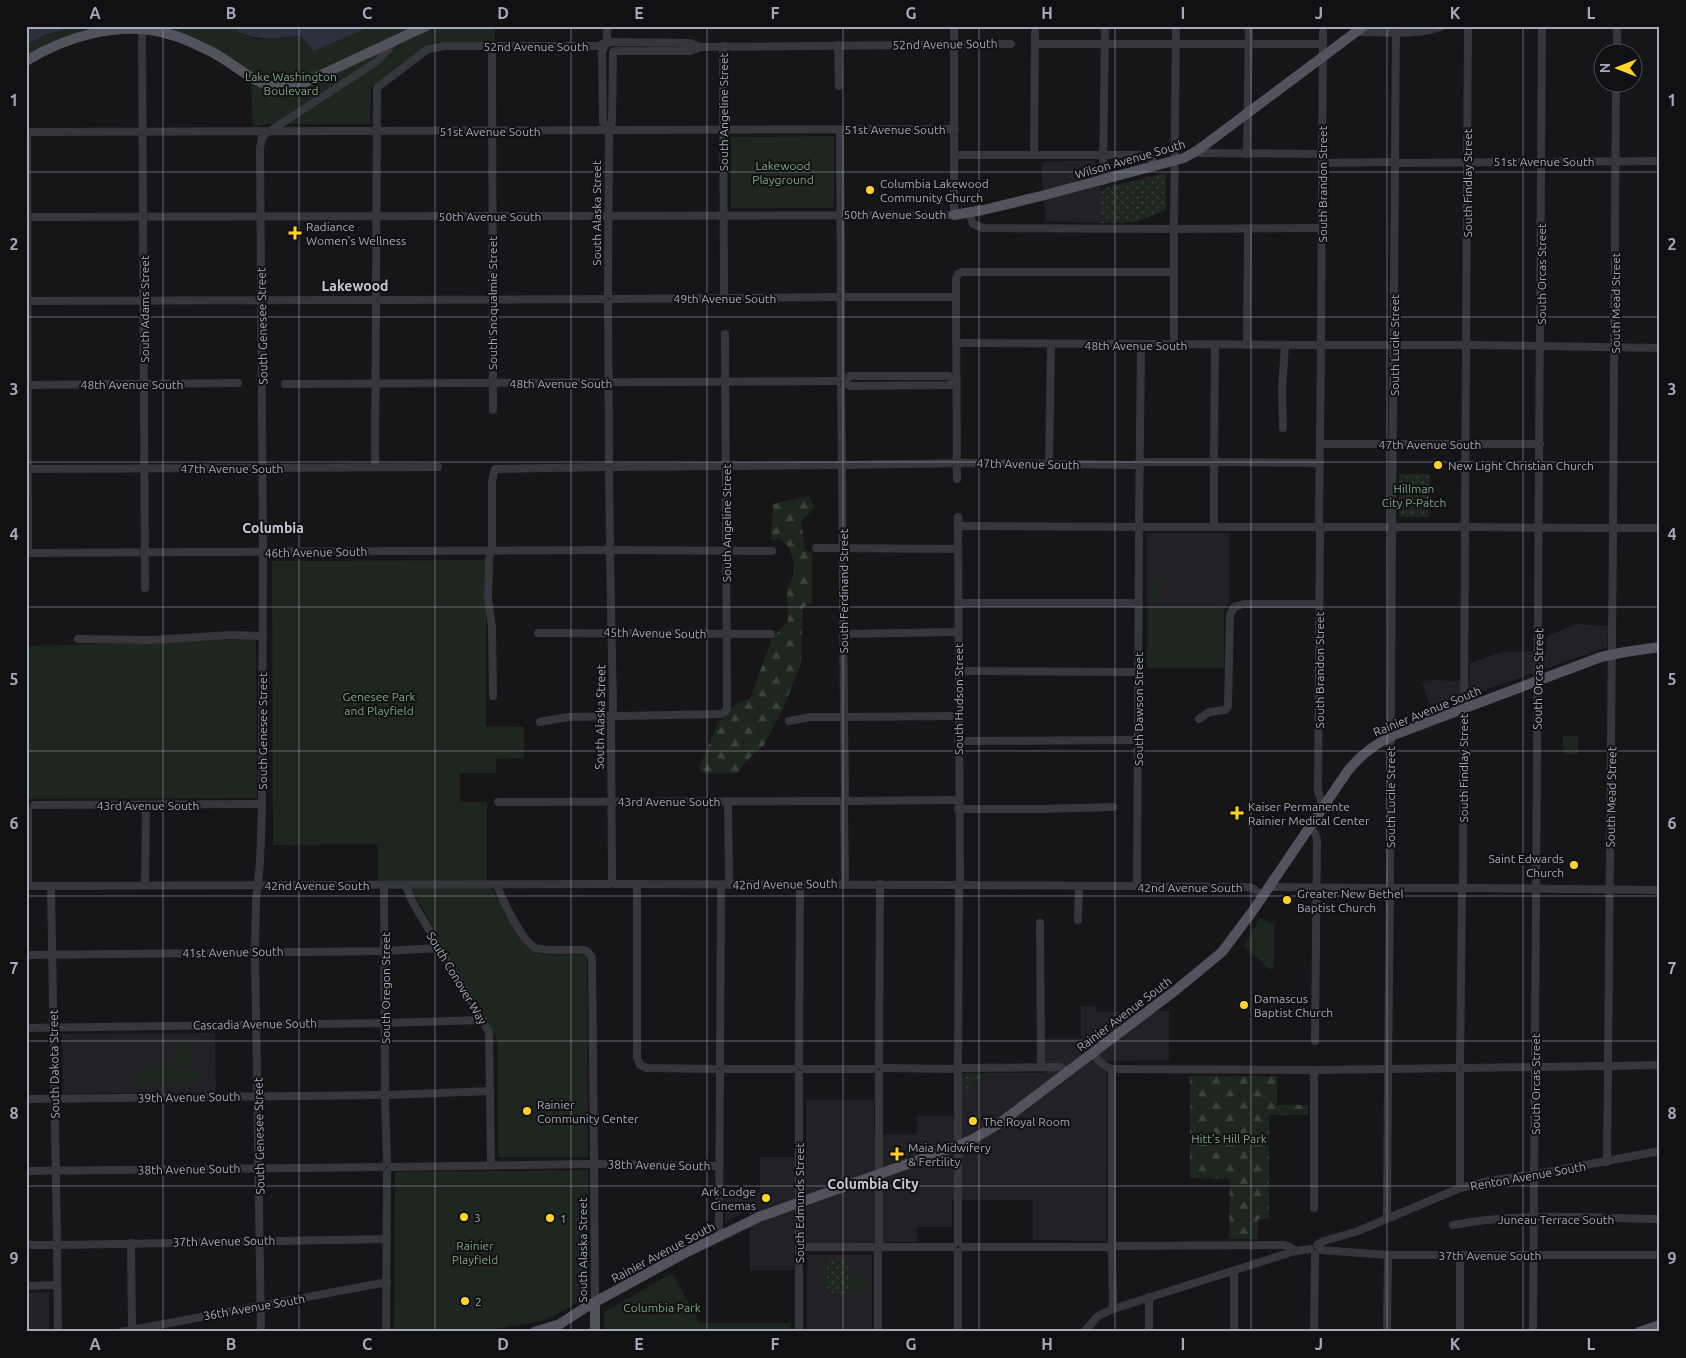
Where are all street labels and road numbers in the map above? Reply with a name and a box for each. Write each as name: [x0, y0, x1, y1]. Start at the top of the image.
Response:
street label: 52nd Avenue South: [892, 37, 998, 51]
street label: 52nd Avenue South: [483, 40, 589, 53]
street label: South Angeline Street: [717, 53, 730, 171]
street label: 51st Avenue South: [844, 123, 946, 136]
street label: 51st Avenue South: [439, 125, 541, 138]
street label: South Brandon Street: [1316, 125, 1329, 242]
street label: South Findlay Street: [1461, 128, 1474, 237]
street label: Wilson Avenue South: [1073, 137, 1187, 181]
street label: 51st Avenue South: [1493, 155, 1595, 168]
street label: South Alaska Street: [590, 160, 603, 266]
street label: 50th Avenue South: [844, 208, 946, 221]
street label: 50th Avenue South: [439, 210, 541, 223]
street label: South Orcas Street: [1535, 223, 1548, 325]
street label: South Snoqualmie Street: [486, 236, 499, 370]
street label: South Mead Street: [1609, 252, 1622, 353]
street label: South Adams Street: [138, 255, 151, 363]
street label: South Genesee Street: [254, 267, 270, 385]
street label: 49th Avenue South: [674, 292, 776, 305]
street label: South Lucile Street: [1388, 294, 1401, 396]
street label: 48th Avenue South: [1085, 339, 1187, 352]
street label: 48th Avenue South: [510, 377, 612, 390]
street label: 48th Avenue South: [81, 378, 183, 391]
street label: 47th Avenue South: [1379, 438, 1481, 451]
street label: 47th Avenue South: [977, 457, 1079, 471]
street label: 47th Avenue South: [181, 462, 283, 475]
street label: South Angeline Street: [720, 464, 733, 582]
street label: South Ferdinand Street: [837, 528, 850, 654]
street label: 46th Avenue South: [265, 545, 367, 559]
street label: South Brandon Street: [1313, 611, 1326, 728]
street label: 45th Avenue South: [604, 626, 706, 640]
street label: South Orcas Street: [1531, 628, 1545, 730]
street label: South Hudson Street: [952, 643, 965, 755]
street label: South Dawson Street: [1132, 652, 1145, 766]
street label: South Alaska Street: [593, 664, 607, 770]
street label: South Genesee Street: [256, 672, 269, 790]
street label: Rainier Avenue South: [1371, 683, 1483, 739]
street label: South Findlay Street: [1457, 713, 1470, 822]
street label: South Lucile Street: [1384, 746, 1397, 848]
street label: South Mead Street: [1604, 746, 1618, 848]
street label: 43rd Avenue South: [618, 795, 720, 808]
street label: 43rd Avenue South: [97, 799, 199, 812]
street label: 42nd Avenue South: [732, 877, 838, 891]
street label: 42nd Avenue South: [264, 879, 370, 892]
street label: 42nd Avenue South: [1137, 881, 1243, 894]
street label: South Conover Way: [424, 930, 490, 1027]
street label: South Oregon Street: [379, 932, 392, 1044]
street label: 41st Avenue South: [182, 945, 284, 959]
street label: Rainier Avenue South: [1074, 974, 1174, 1054]
street label: South Dakota Street: [47, 1009, 61, 1119]
street label: Cascadia Avenue South: [193, 1016, 317, 1032]
street label: South Orcas Street: [1529, 1033, 1542, 1135]
street label: South Genesee Street: [251, 1077, 267, 1195]
street label: 39th Avenue South: [138, 1090, 240, 1104]
street label: South Edmunds Street: [793, 1142, 806, 1263]
street label: 38th Avenue South: [608, 1158, 710, 1172]
street label: Renton Avenue South: [1469, 1159, 1587, 1193]
street label: 38th Avenue South: [138, 1162, 240, 1176]
street label: South Alaska Street: [576, 1197, 589, 1303]
street label: Juneau Terrace South: [1498, 1213, 1614, 1226]
street label: Rainier Avenue South: [609, 1219, 717, 1285]
street label: 37th Avenue South: [173, 1234, 275, 1248]
street label: 37th Avenue South: [1439, 1249, 1541, 1262]
street label: 36th Avenue South: [202, 1292, 306, 1322]

